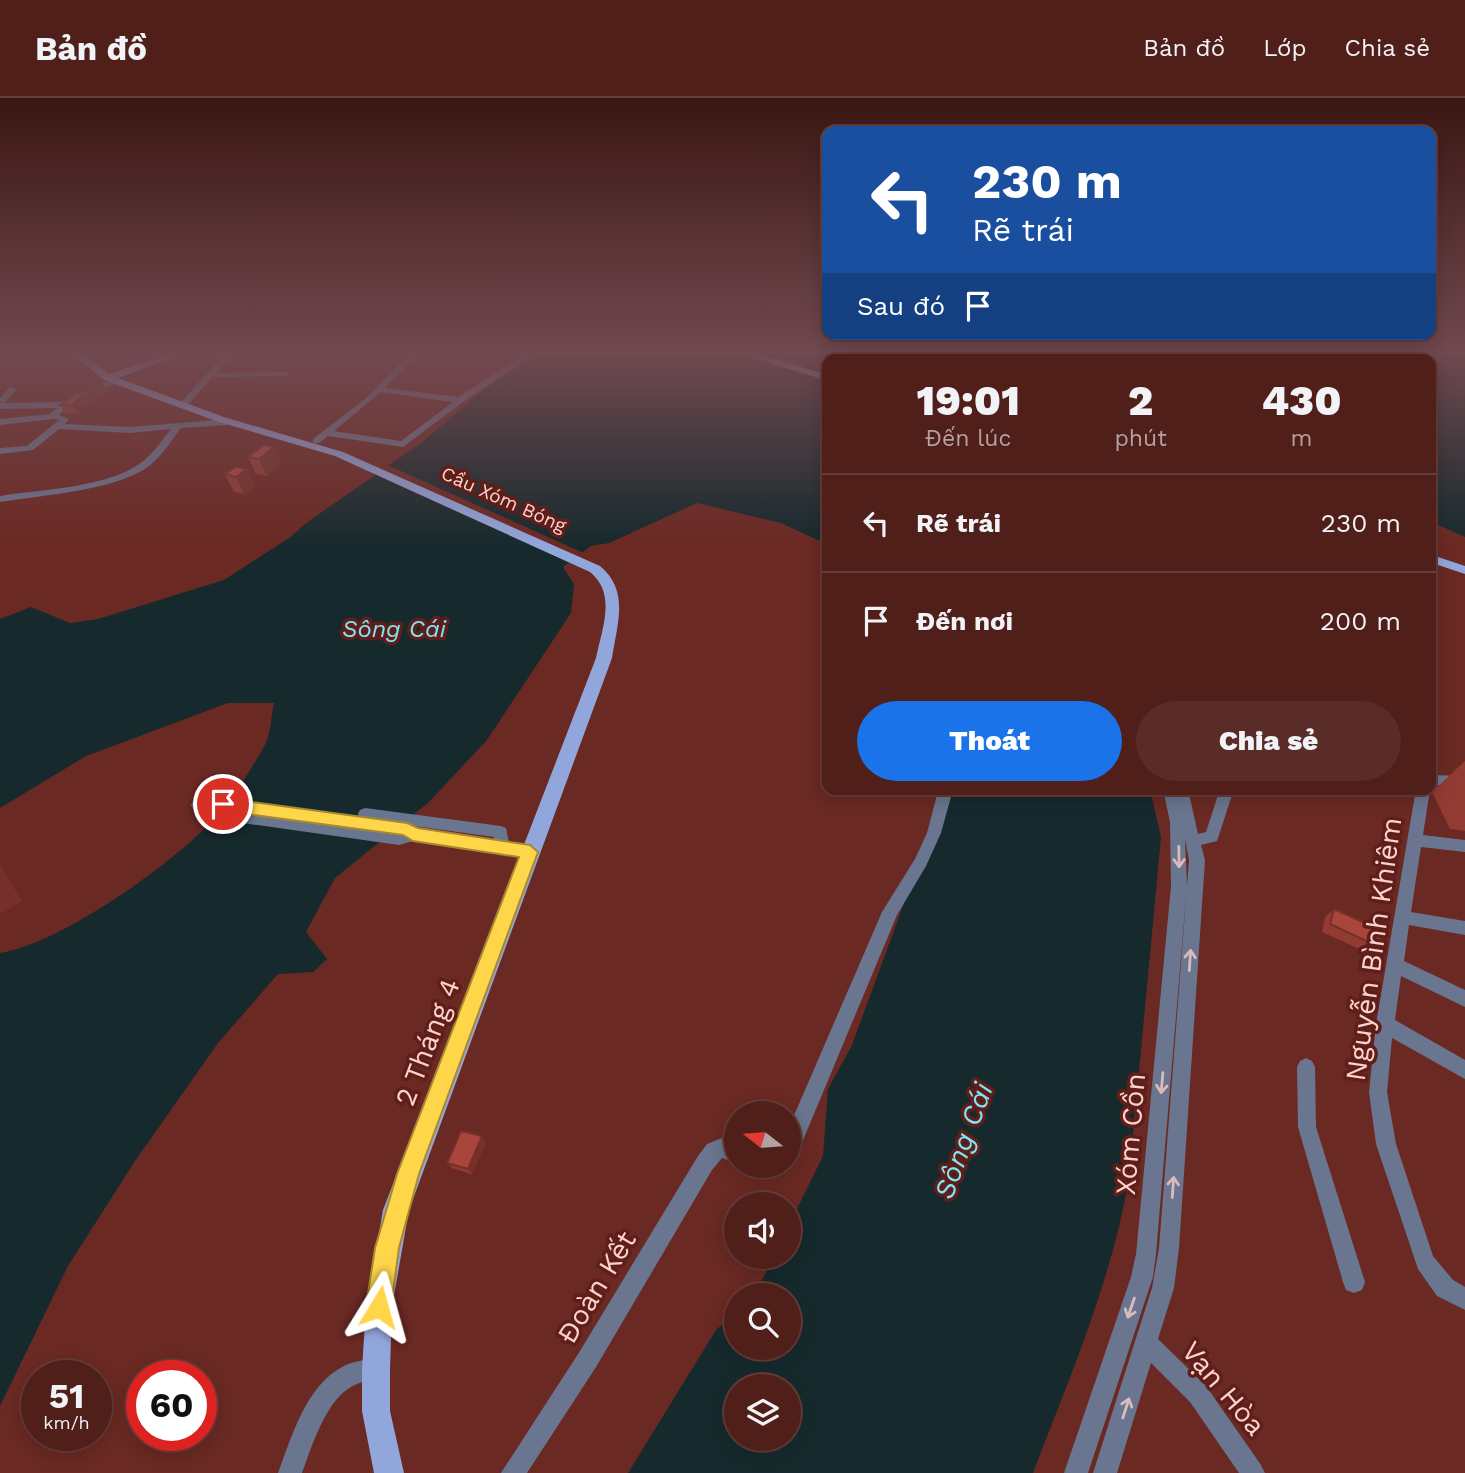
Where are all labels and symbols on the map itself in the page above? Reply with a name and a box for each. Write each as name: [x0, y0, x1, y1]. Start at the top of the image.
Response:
street label: Cầu Xóm Bóng: [438, 462, 571, 538]
water label: Sông Cái: [342, 615, 447, 643]
pin: [193, 774, 253, 834]
street label: Nguyễn Bình Khiêm: [1339, 815, 1408, 1083]
one-way arrow: [1173, 845, 1186, 868]
one-way arrow: [1184, 949, 1197, 971]
street label: 2 Tháng 4: [388, 974, 467, 1110]
one-way arrow: [1155, 1071, 1168, 1094]
street label: Xóm Cồn: [1109, 1072, 1152, 1196]
water label: Sông Cái: [927, 1078, 1000, 1204]
north arrow: [724, 1101, 802, 1178]
one-way arrow: [1167, 1176, 1180, 1198]
street label: Đoàn Kết: [550, 1225, 643, 1349]
position arrow: [342, 1270, 416, 1344]
one-way arrow: [1124, 1297, 1137, 1319]
street label: Vạn Hòa: [1175, 1335, 1272, 1442]
speed limit sign: 60: [126, 1360, 217, 1451]
one-way arrow: [1120, 1397, 1133, 1419]

